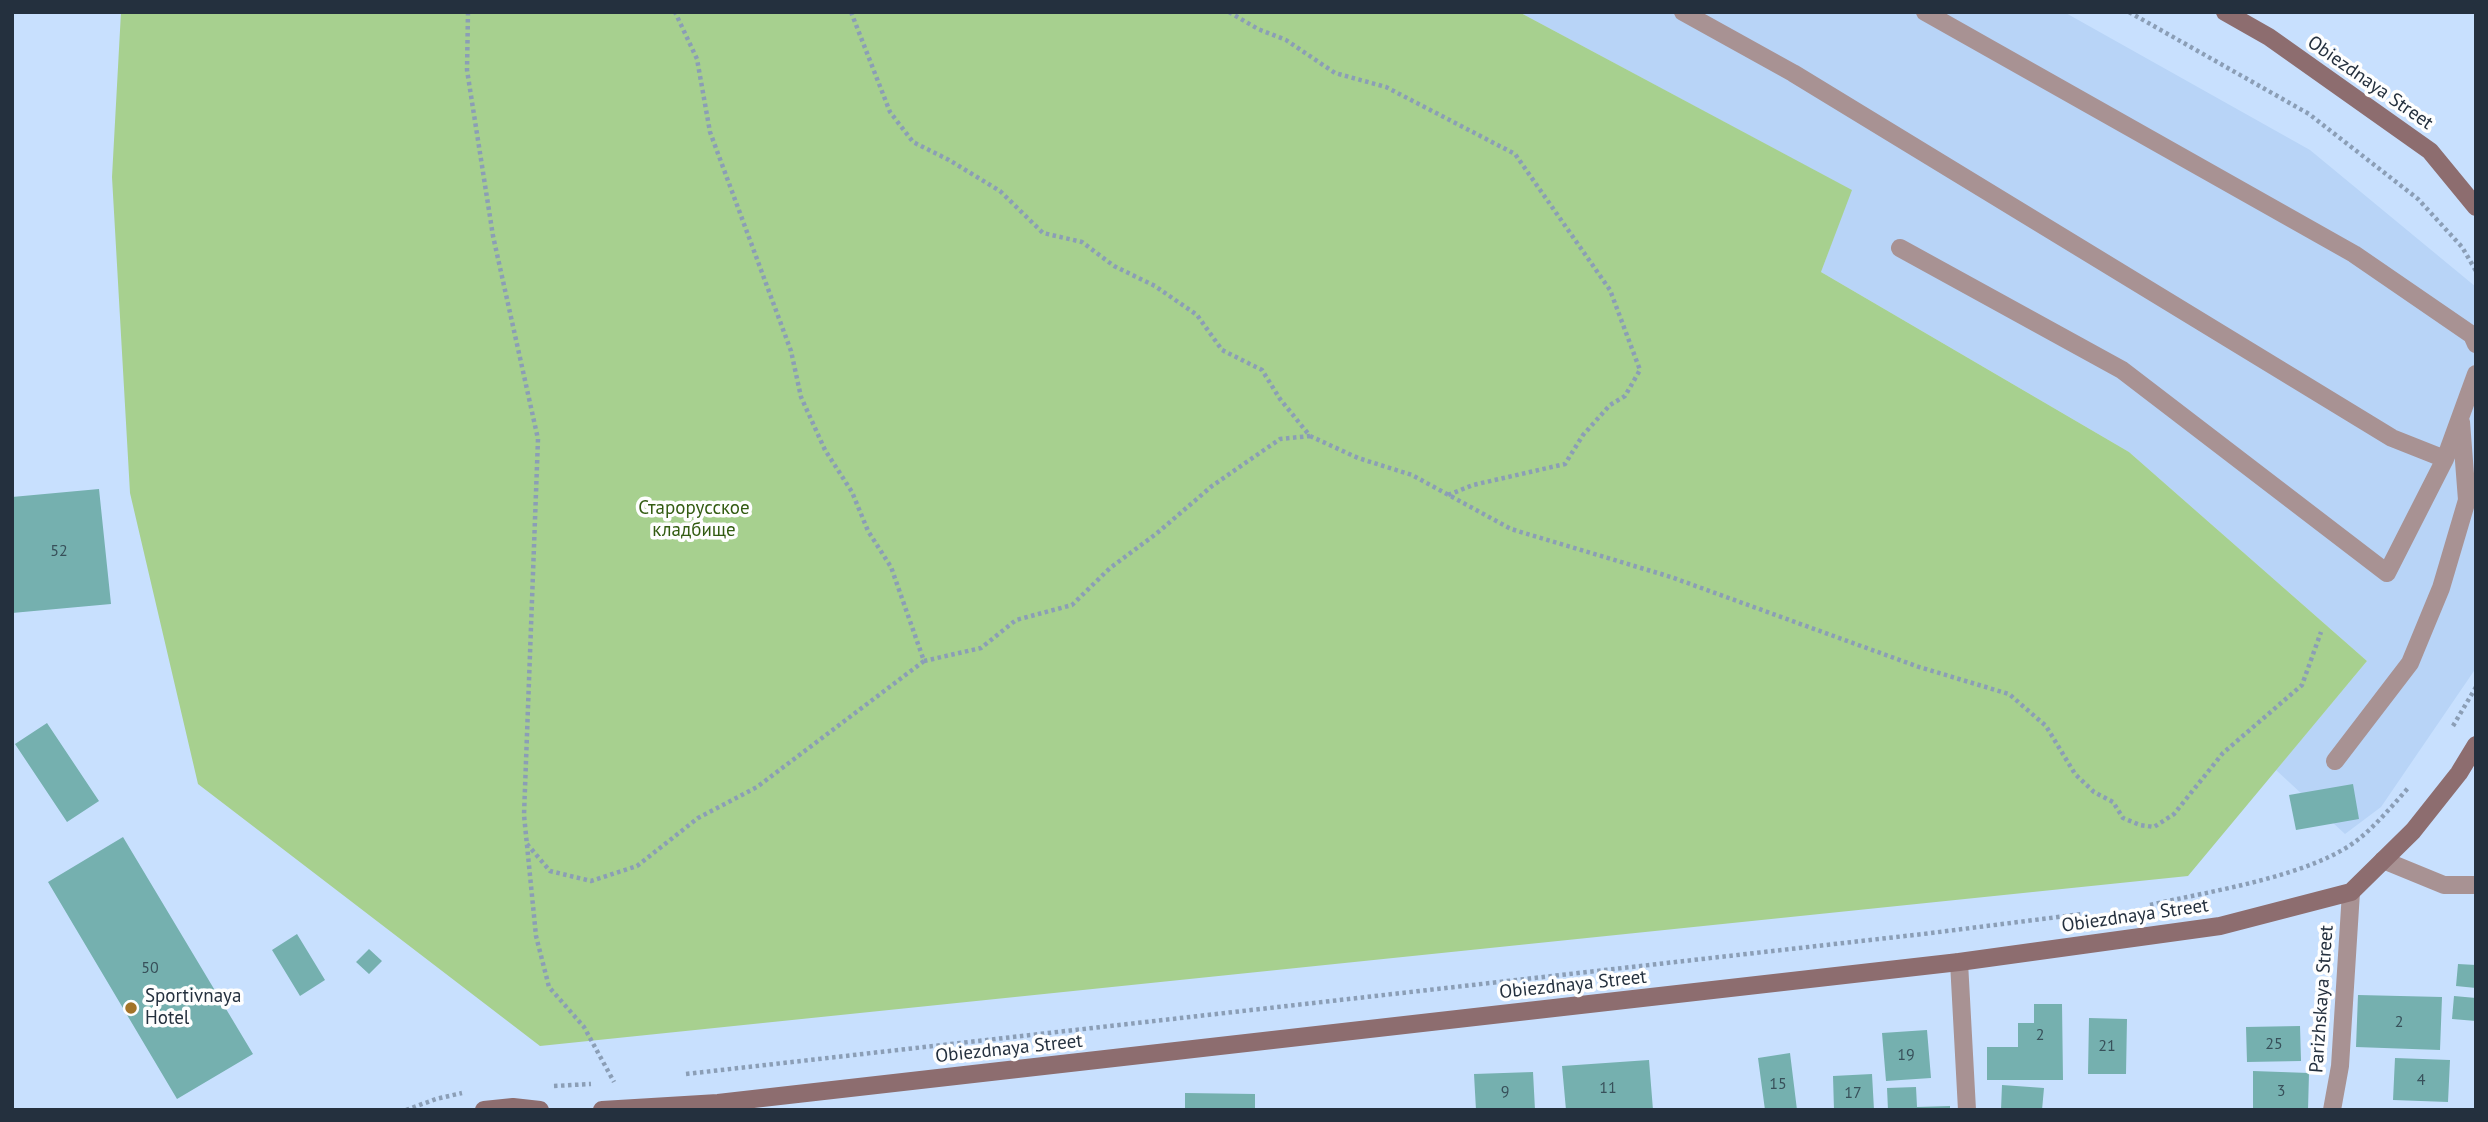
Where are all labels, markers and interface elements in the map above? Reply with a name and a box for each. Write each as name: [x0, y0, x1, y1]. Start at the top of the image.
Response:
street label: Obiezdnaya Street: [2303, 31, 2437, 135]
park label: Старорусское кладбище: [638, 498, 750, 542]
house number: 52: [50, 541, 68, 561]
street label: Obiezdnaya Street: [2060, 894, 2210, 938]
street label: Parizhskaya Street: [2305, 924, 2339, 1074]
house number: 50: [141, 958, 159, 978]
street label: Obiezdnaya Street: [1498, 966, 1648, 1004]
place label: Sportivnaya Hotel: [145, 986, 241, 1030]
marker: Sportivnaya Hotel: [123, 1000, 139, 1016]
house number: 2: [2395, 1012, 2403, 1032]
house number: 2: [2036, 1025, 2044, 1045]
street label: Obiezdnaya Street: [934, 1030, 1084, 1068]
house number: 25: [2265, 1034, 2283, 1054]
house number: 21: [2098, 1036, 2116, 1056]
house number: 19: [1897, 1045, 1915, 1065]
house number: 4: [2417, 1070, 2425, 1090]
house number: 15: [1769, 1074, 1787, 1094]
house number: 11: [1599, 1078, 1617, 1098]
house number: 3: [2277, 1081, 2285, 1101]
house number: 9: [1501, 1082, 1509, 1102]
house number: 17: [1844, 1083, 1862, 1103]

